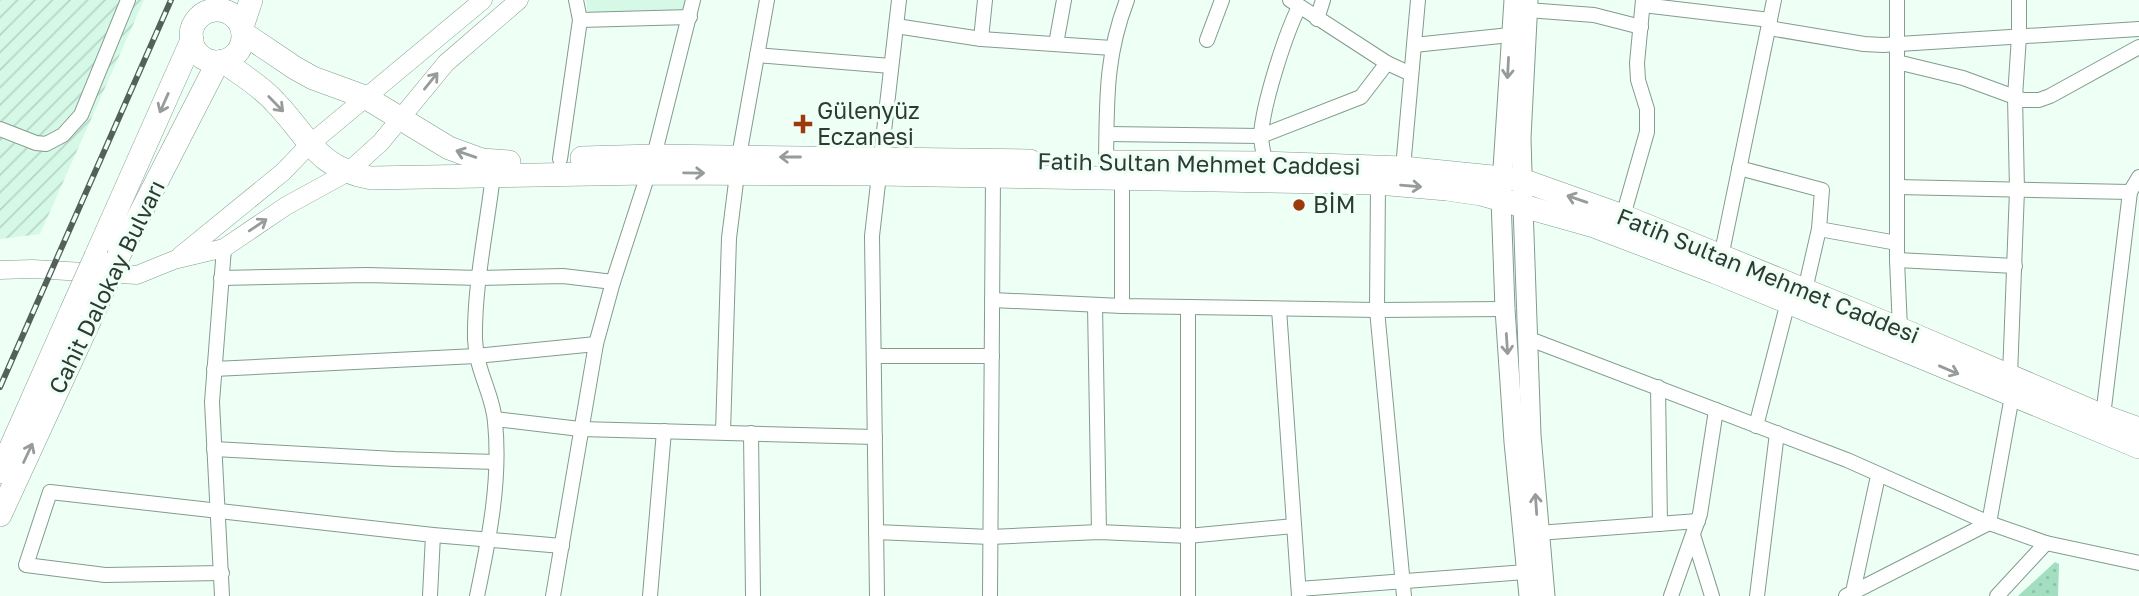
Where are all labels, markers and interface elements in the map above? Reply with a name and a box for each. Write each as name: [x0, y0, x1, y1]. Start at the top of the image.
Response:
one-way arrow: [1501, 56, 1514, 79]
one-way arrow: [424, 73, 439, 91]
one-way arrow: [157, 91, 170, 113]
one-way arrow: [267, 95, 284, 112]
place label: Gülenyüz Eczanesi: [817, 96, 920, 150]
marker: Gülenyüz Eczanesi: [795, 116, 811, 132]
street label: Fatih Sultan Mehmet Caddesi: [1037, 146, 1361, 180]
one-way arrow: [456, 147, 478, 159]
one-way arrow: [779, 150, 802, 164]
one-way arrow: [682, 167, 705, 180]
street label: Cahit Dalokay Bulvarı: [42, 175, 170, 398]
one-way arrow: [1400, 180, 1422, 193]
place label: BİM: [1313, 190, 1355, 218]
one-way arrow: [1567, 192, 1589, 204]
marker: BİM: [1291, 197, 1307, 213]
street label: Fatih Sultan Mehmet Caddesi: [1613, 202, 1924, 349]
one-way arrow: [248, 217, 268, 231]
one-way arrow: [1501, 332, 1514, 355]
one-way arrow: [1937, 364, 1959, 377]
one-way arrow: [22, 443, 35, 464]
one-way arrow: [1529, 493, 1542, 515]

